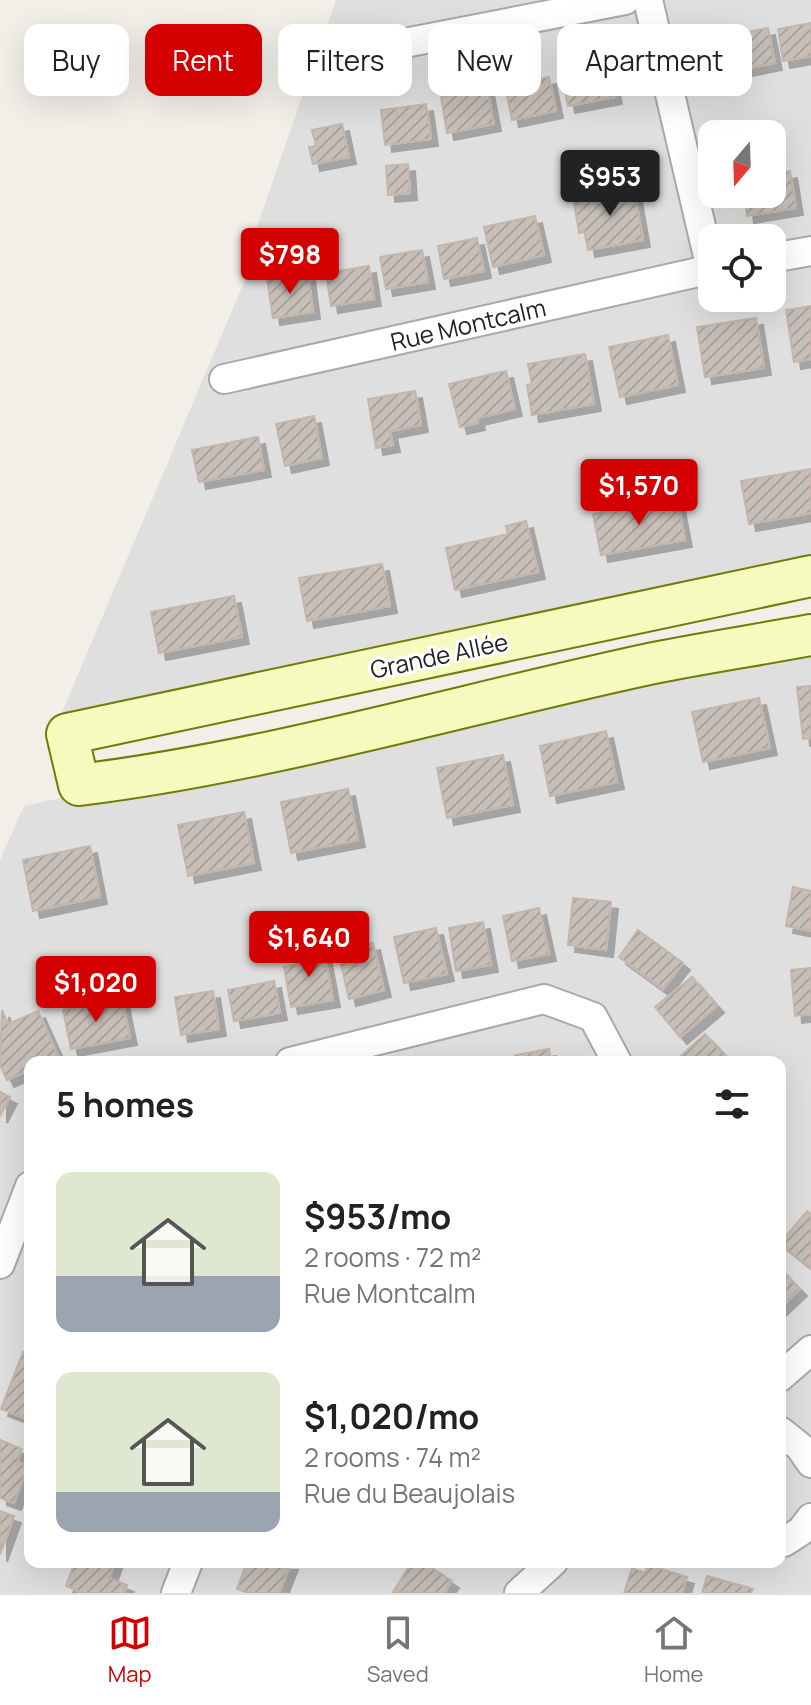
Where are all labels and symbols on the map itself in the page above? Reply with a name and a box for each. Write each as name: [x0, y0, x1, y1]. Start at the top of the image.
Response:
north arrow: [698, 120, 786, 208]
pin: $953: [563, 150, 657, 218]
pin: $798: [243, 228, 337, 296]
street label: Rue Montcalm: [387, 290, 549, 358]
pin: $1,570: [574, 459, 704, 527]
street label: Grande Allée: [367, 624, 511, 686]
pin: $1,640: [244, 911, 374, 979]
pin: $1,020: [31, 956, 161, 1024]

